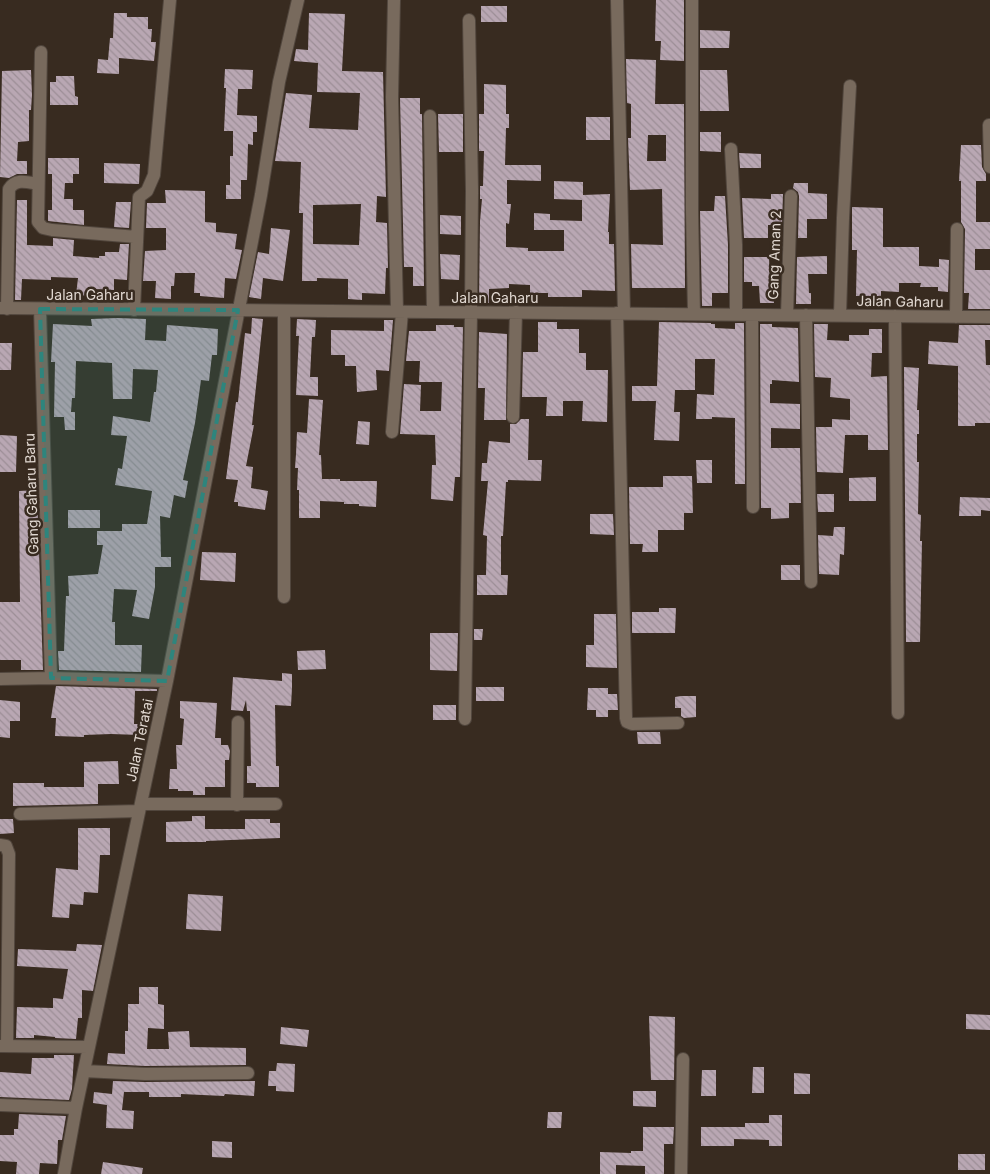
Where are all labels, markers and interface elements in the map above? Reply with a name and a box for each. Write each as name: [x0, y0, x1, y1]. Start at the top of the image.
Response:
street label: Gang Aman 2: [764, 210, 784, 300]
street label: Jalan Gaharu: [46, 286, 134, 303]
street label: Jalan Gaharu: [451, 289, 539, 306]
street label: Jalan Gaharu: [856, 292, 944, 310]
street label: Gang Gaharu Baru: [20, 433, 42, 555]
street label: Jalan Teratai: [122, 697, 156, 783]

